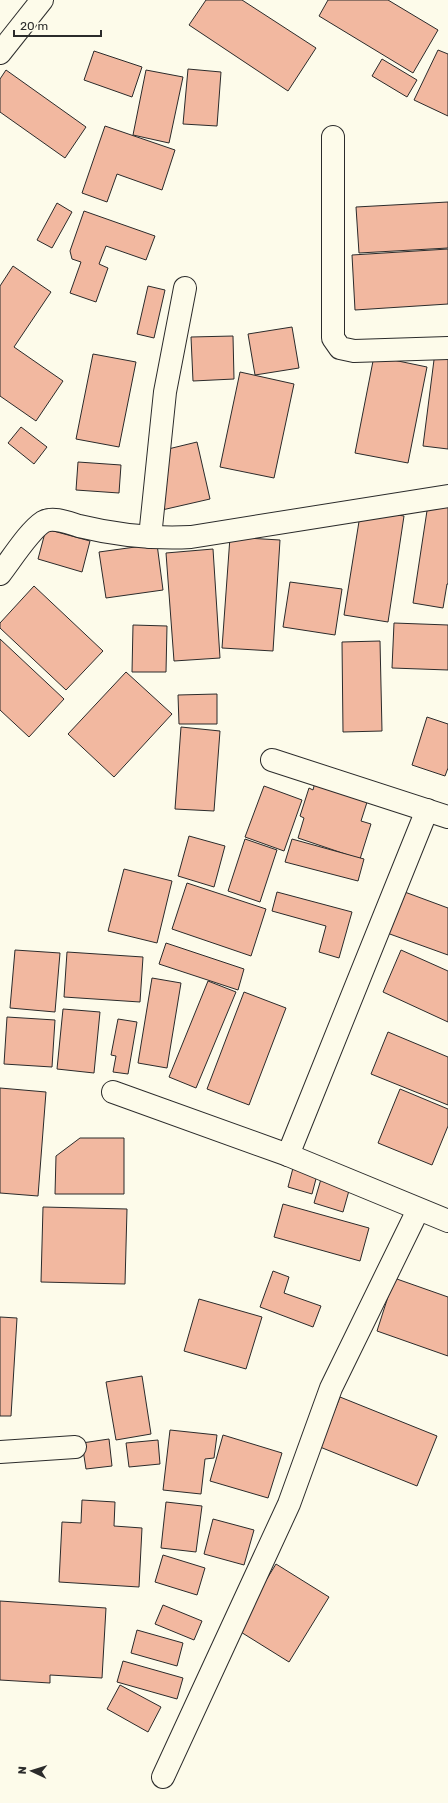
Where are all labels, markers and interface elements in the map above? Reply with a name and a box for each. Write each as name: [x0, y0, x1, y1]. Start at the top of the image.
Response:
scale bar: [14, 12, 101, 38]
text: 20 m: [20, 19, 48, 33]
north arrow: [12, 1751, 52, 1791]
text: N: [16, 1766, 29, 1775]

